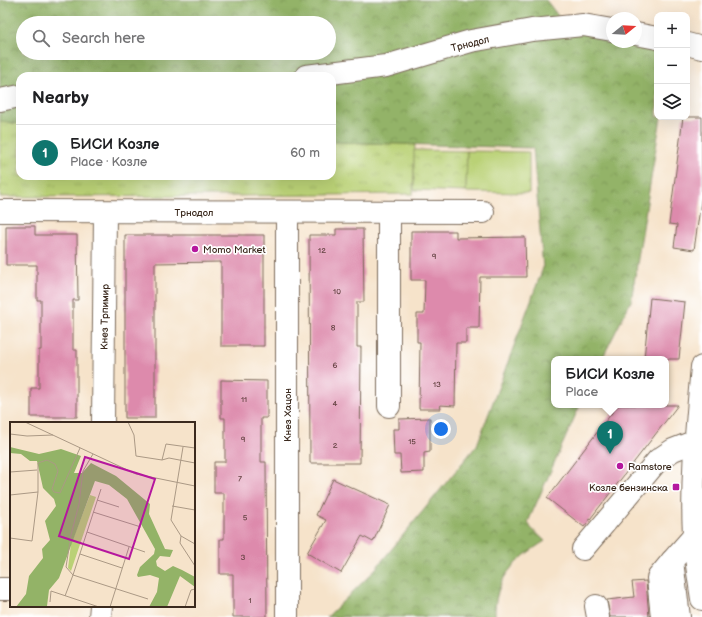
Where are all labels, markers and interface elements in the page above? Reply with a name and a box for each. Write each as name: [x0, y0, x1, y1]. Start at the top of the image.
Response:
north arrow: [606, 12, 642, 48]
map controls: [654, 12, 690, 120]
button: +: [654, 12, 690, 48]
search box: [16, 16, 336, 60]
icon: search: [30, 27, 52, 49]
text: Search here: [62, 29, 145, 48]
street label: Трнодол: [450, 33, 491, 55]
button: −: [654, 48, 690, 84]
button: layers: [654, 84, 690, 120]
text: Nearby: [32, 88, 89, 108]
text: БИСИ Козле: [70, 135, 159, 154]
text: 1: [42, 145, 48, 161]
text: 60 m: [290, 145, 320, 161]
text: Place · Козле: [70, 154, 147, 170]
street label: Трнодол: [175, 207, 214, 219]
marker: Momo Market: [190, 244, 200, 254]
place label: Momo Market: [203, 244, 266, 256]
house number: 12: [318, 246, 326, 255]
house number: 9: [432, 252, 437, 261]
street label: Кнез Трпимир: [98, 284, 112, 350]
house number: 10: [333, 287, 341, 296]
house number: 8: [331, 323, 336, 332]
popup: [551, 356, 669, 408]
house number: 6: [333, 361, 338, 370]
text: БИСИ Козле: [565, 365, 655, 384]
house number: 13: [433, 380, 441, 389]
text: Place: [565, 384, 598, 400]
street label: Кнез Хацон: [282, 388, 294, 442]
house number: 11: [241, 395, 247, 404]
house number: 4: [333, 399, 338, 408]
your location: [431, 419, 451, 439]
pin: 1: [597, 421, 623, 454]
inset map: [10, 422, 195, 607]
house number: 9: [241, 435, 246, 444]
house number: 15: [408, 437, 416, 446]
house number: 2: [333, 441, 338, 450]
marker: Ramstore: [615, 461, 625, 471]
place label: Ramstore: [628, 461, 672, 473]
house number: 7: [238, 474, 242, 483]
place label: Козле бензинска: [589, 482, 668, 494]
marker: Козле бензинска: [671, 482, 681, 492]
house number: 5: [243, 513, 248, 522]
house number: 3: [241, 553, 246, 562]
house number: 1: [248, 596, 252, 605]

